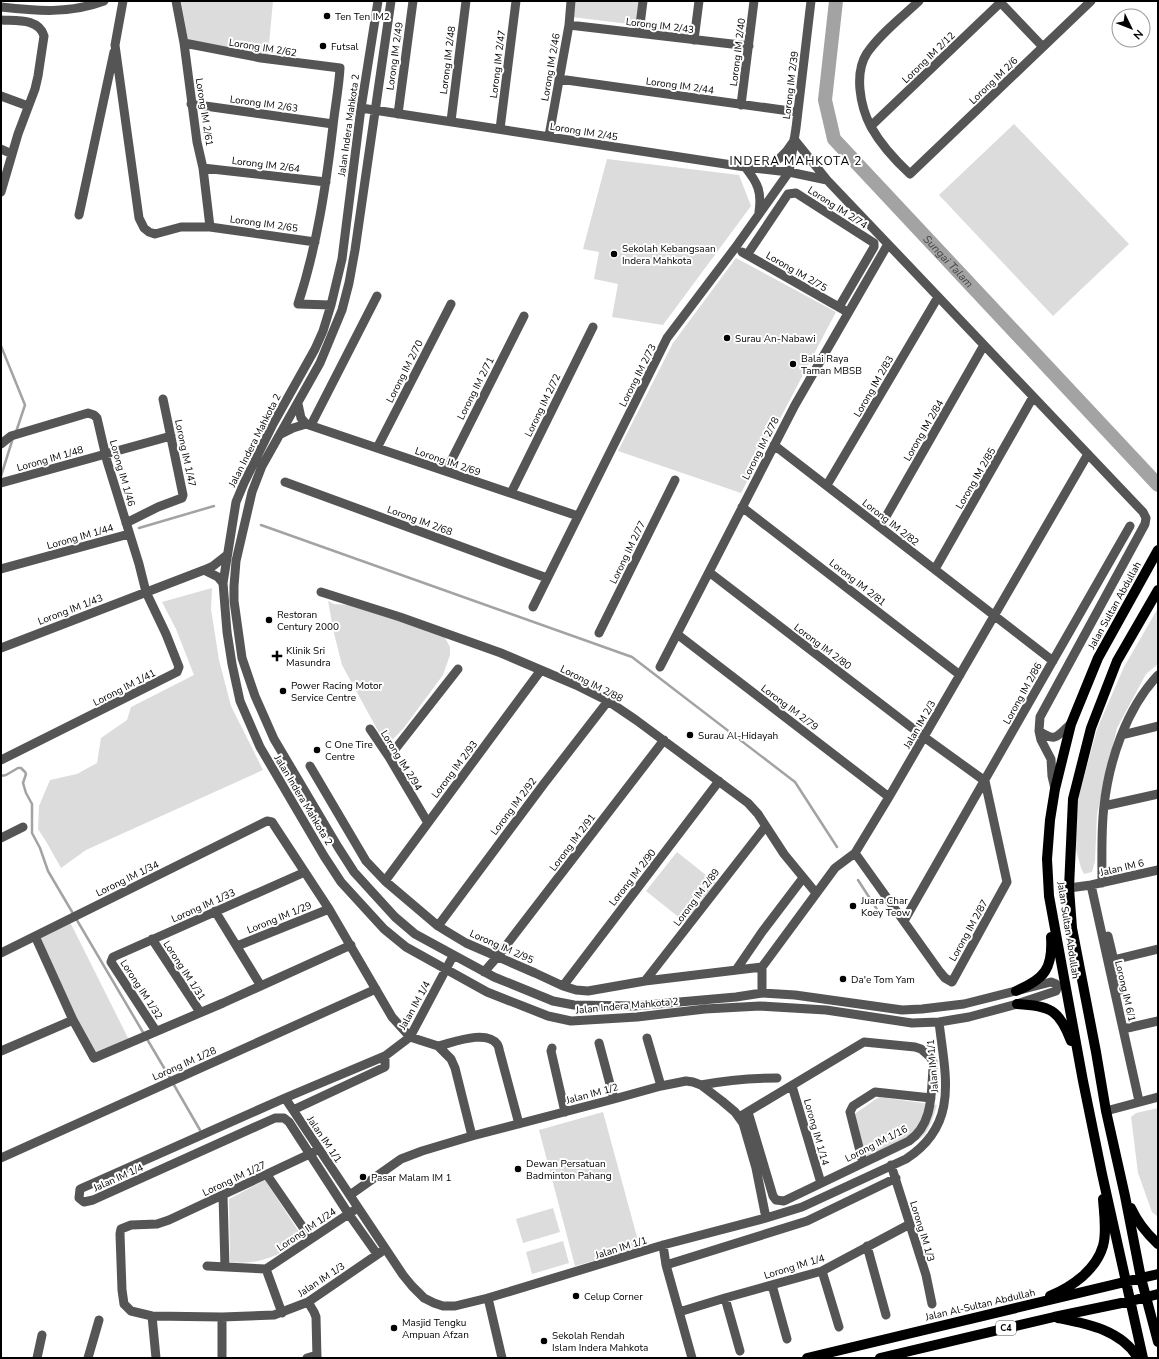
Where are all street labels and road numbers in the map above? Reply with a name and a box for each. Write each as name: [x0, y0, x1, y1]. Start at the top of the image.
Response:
street label: Lorong IM 2/43: [625, 15, 695, 37]
street label: Lorong IM 2/40: [727, 17, 749, 87]
street label: Lorong IM 2/49: [383, 21, 407, 91]
street label: Lorong IM 2/48: [437, 25, 459, 95]
street label: Lorong IM 2/47: [487, 29, 509, 99]
street label: Lorong IM 2/12: [899, 29, 958, 87]
street label: Lorong IM 2/46: [538, 32, 564, 102]
street label: Lorong IM 2/62: [228, 36, 298, 60]
street label: Lorong IM 2/39: [780, 50, 802, 120]
street label: Lorong IM 2/6: [966, 54, 1021, 108]
street label: Jalan Indera Mahkota 2: [335, 73, 363, 178]
street label: Lorong IM 2/44: [645, 74, 715, 98]
street label: Lorong IM 2/61: [192, 77, 216, 147]
street label: Lorong IM 2/63: [229, 92, 299, 116]
street label: Lorong IM 2/45: [549, 120, 619, 144]
street label: Lorong IM 2/64: [231, 154, 301, 176]
street label: Lorong IM 2/74: [805, 183, 870, 232]
street label: Lorong IM 2/65: [229, 212, 299, 236]
street label: Lorong IM 2/75: [763, 249, 830, 295]
street label: Lorong IM 2/70: [383, 338, 427, 405]
street label: Lorong IM 2/73: [616, 342, 660, 409]
street label: Lorong IM 2/83: [851, 353, 897, 420]
street label: Lorong IM 2/71: [454, 355, 498, 422]
street label: Lorong IM 2/72: [522, 372, 564, 439]
street label: Jalan Indera Mahkota 2: [225, 391, 285, 490]
street label: Lorong IM 2/84: [901, 397, 947, 464]
street label: Lorong IM 2/78: [739, 415, 783, 482]
street label: Lorong IM 1/47: [171, 418, 199, 488]
street label: Lorong IM 1/46: [106, 438, 138, 508]
street label: Lorong IM 1/48: [15, 443, 85, 475]
street label: Lorong IM 2/69: [413, 444, 482, 480]
street label: Lorong IM 2/85: [953, 445, 999, 512]
street label: Lorong IM 2/82: [859, 496, 922, 549]
street label: Lorong IM 2/68: [385, 503, 454, 539]
street label: Lorong IM 2/77: [607, 519, 649, 586]
street label: Lorong IM 1/44: [45, 521, 115, 553]
street label: Lorong IM 2/81: [826, 556, 889, 609]
street label: Jalan Sultan Abdullah: [1084, 559, 1145, 653]
street label: Lorong IM 1/43: [36, 591, 105, 629]
street label: Lorong IM 2/80: [791, 621, 854, 673]
street label: Lorong IM 2/86: [1000, 660, 1046, 727]
street label: Lorong IM 2/88: [558, 662, 625, 706]
street label: Lorong IM 1/41: [91, 666, 158, 710]
street label: Lorong IM 2/79: [758, 682, 821, 734]
street label: Jalan IM 2/3: [900, 698, 939, 752]
street label: Lorong IM 2/94: [377, 728, 425, 793]
street label: Lorong IM 2/93: [429, 738, 481, 801]
street label: Jalan Indera Mahkota 2: [270, 752, 336, 848]
street label: Lorong IM 2/92: [488, 775, 540, 838]
street label: Lorong IM 2/91: [547, 811, 599, 874]
street label: Lorong IM 2/90: [606, 846, 659, 909]
street label: Jalan IM 6: [1098, 856, 1146, 880]
street label: Lorong IM 1/34: [94, 858, 161, 900]
street label: Lorong IM 2/89: [671, 866, 723, 929]
street label: Jalan Sultan Abdullah: [1053, 880, 1083, 980]
street label: Lorong IM 1/33: [169, 886, 238, 926]
street label: Lorong IM 2/87: [946, 897, 992, 964]
street label: Lorong IM 1/29: [245, 899, 314, 937]
street label: Lorong IM 2/95: [467, 927, 536, 967]
street label: Lorong IM 1/31: [160, 938, 209, 1003]
street label: Lorong IM 1/32: [117, 957, 166, 1022]
street label: Lorong IM 6/1: [1111, 959, 1139, 1023]
street label: Jalan IM 1/4: [395, 979, 434, 1033]
street label: Jalan Indera Mahkota 2: [574, 995, 679, 1018]
street label: Jalan IM 1/1: [924, 1039, 942, 1094]
street label: Lorong IM 1/28: [150, 1044, 219, 1084]
street label: Jalan IM 1/2: [564, 1080, 620, 1108]
street label: Lorong IM 1/14: [800, 1097, 832, 1167]
street label: Jalan IM 1/1: [303, 1113, 345, 1166]
street label: Lorong IM 1/16: [843, 1122, 910, 1166]
street label: Lorong IM 1/27: [200, 1158, 268, 1200]
street label: Jalan IM 1/4: [90, 1161, 146, 1196]
street label: Lorong IM 1/3: [906, 1199, 938, 1263]
street label: Lorong IM 1/24: [274, 1205, 339, 1255]
street label: Jalan IM 1/1: [593, 1233, 649, 1263]
street label: Lorong IM 1/4: [762, 1251, 826, 1283]
street label: Jalan IM 1/3: [294, 1259, 348, 1301]
street label: Jalan Al-Sultan Abdullah: [923, 1286, 1037, 1325]
road number: C4: [996, 1321, 1016, 1335]

